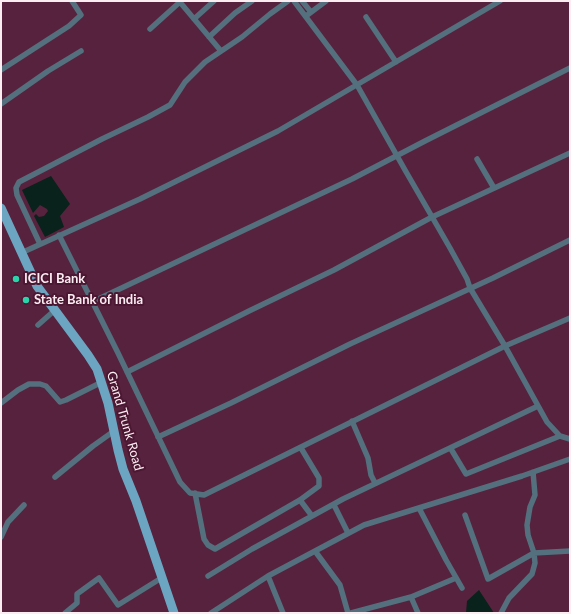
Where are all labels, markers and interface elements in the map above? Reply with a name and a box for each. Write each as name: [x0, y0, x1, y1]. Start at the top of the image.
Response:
place label: ICICI Bank: [24, 271, 85, 287]
marker: ICICI Bank: [11, 274, 21, 284]
place label: State Bank of India: [34, 292, 143, 308]
marker: State Bank of India: [21, 295, 31, 305]
street label: Grand Trunk Road: [103, 370, 147, 472]

